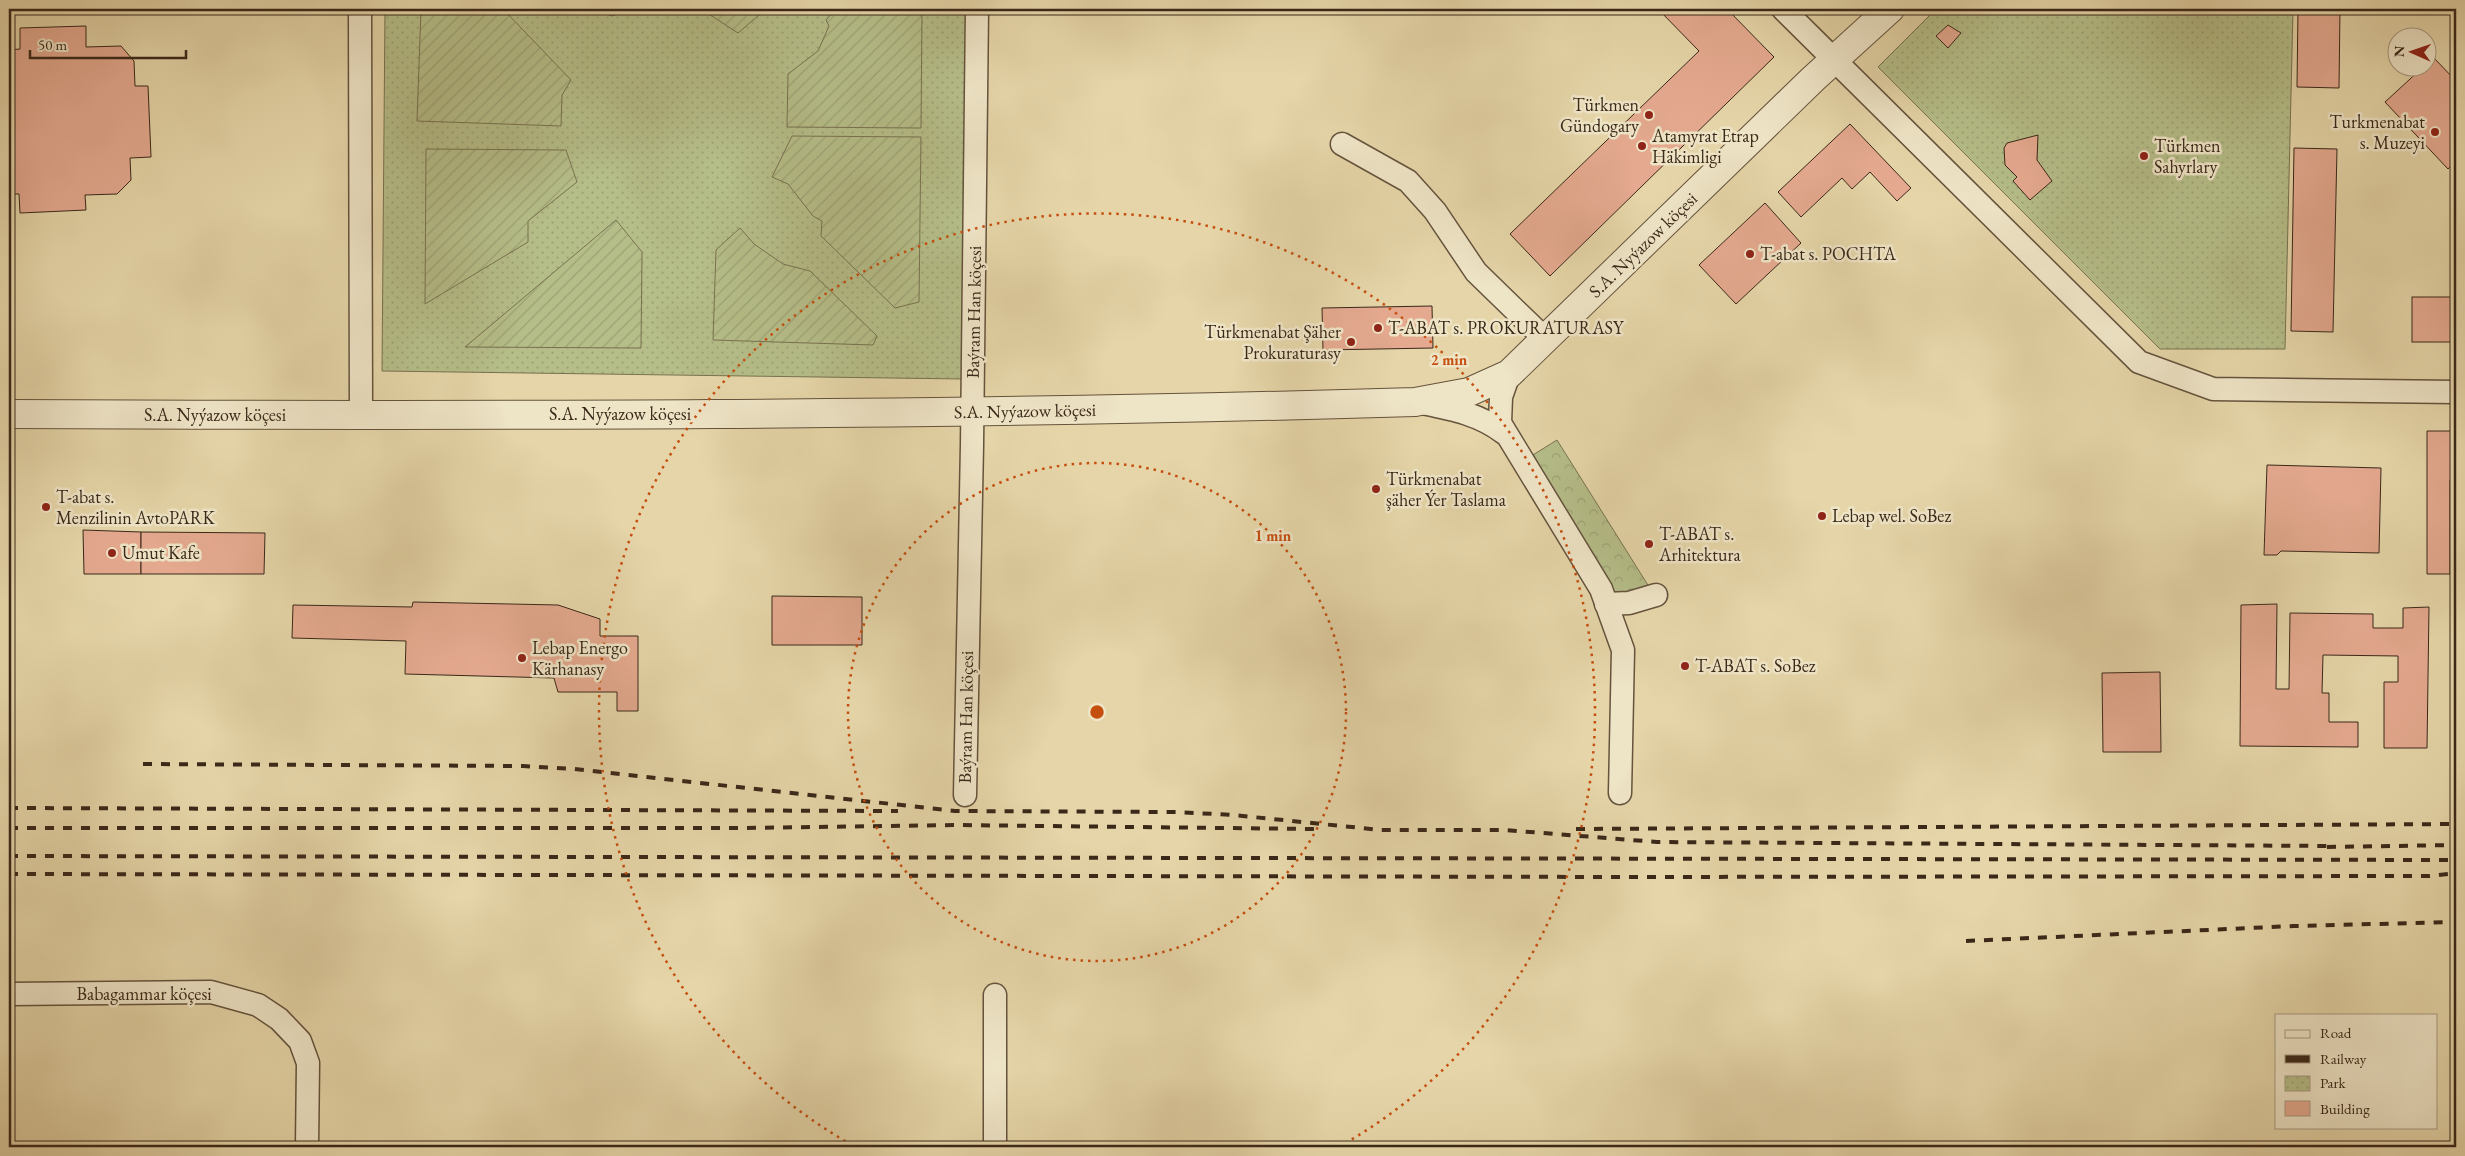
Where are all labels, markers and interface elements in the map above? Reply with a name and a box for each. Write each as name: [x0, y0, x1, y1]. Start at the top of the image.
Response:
scale bar: [30, 28, 186, 60]
north arrow: [2388, 28, 2438, 78]
text: 50 m: [38, 35, 67, 54]
text: N: [2390, 45, 2408, 58]
place label: Türkmen Gündogary: [1560, 93, 1639, 137]
marker: Türkmen Gündogary: [1643, 109, 1655, 121]
place label: Turkmenabat s. Muzeyi: [2330, 110, 2426, 154]
place label: Atamyrat Etrap Häkimligi: [1651, 124, 1759, 168]
marker: Turkmenabat s. Muzeyi: [2429, 126, 2441, 138]
place label: Türkmen Sahyrlary: [2154, 134, 2221, 178]
marker: Atamyrat Etrap Häkimligi: [1636, 140, 1648, 152]
marker: Türkmen Sahyrlary: [2138, 150, 2150, 162]
street label: S.A. Nyýazow köçesi: [1584, 187, 1702, 302]
place label: T-abat s. POCHTA: [1760, 242, 1897, 265]
street label: Baýram Han köçesi: [961, 245, 986, 379]
marker: T-abat s. POCHTA: [1744, 248, 1756, 260]
place label: T-ABAT s. PROKURATURASY: [1388, 316, 1625, 339]
place label: Türkmenabat Şäher Prokuraturasy: [1204, 320, 1341, 364]
marker: T-ABAT s. PROKURATURASY: [1372, 322, 1384, 334]
marker: Türkmenabat Şäher Prokuraturasy: [1345, 336, 1357, 348]
text: 2 min: [1431, 350, 1468, 369]
street label: S.A. Nyýazow köçesi: [954, 398, 1097, 423]
street label: S.A. Nyýazow köçesi: [549, 402, 692, 425]
street label: S.A. Nyýazow köçesi: [144, 403, 287, 426]
place label: Türkmenabat şäher Ýer Taslama: [1386, 467, 1507, 511]
marker: Türkmenabat şäher Ýer Taslama: [1370, 483, 1382, 495]
place label: T-abat s. Menzilinin AvtoPARK: [56, 485, 216, 529]
marker: T-abat s. Menzilinin AvtoPARK: [40, 501, 52, 513]
place label: Lebap wel. SoBez: [1832, 504, 1951, 527]
marker: Lebap wel. SoBez: [1816, 510, 1828, 522]
place label: T-ABAT s. Arhitektura: [1658, 522, 1741, 566]
text: 1 min: [1255, 526, 1292, 545]
marker: T-ABAT s. Arhitektura: [1643, 538, 1655, 550]
place label: Umut Kafe: [122, 541, 200, 564]
marker: Umut Kafe: [106, 547, 118, 559]
place label: Lebap Energo Kärhanasy: [532, 636, 628, 680]
street label: Baýram Han köçesi: [953, 650, 978, 784]
marker: Lebap Energo Kärhanasy: [516, 652, 528, 664]
place label: T-ABAT s. SoBez: [1695, 654, 1816, 677]
marker: T-ABAT s. SoBez: [1679, 660, 1691, 672]
centre of rings: [1088, 703, 1106, 721]
street label: Babagammar köçesi: [76, 982, 212, 1005]
legend: [2275, 1014, 2438, 1128]
text: Road: [2320, 1023, 2352, 1042]
text: Railway: [2320, 1049, 2367, 1068]
text: Park: [2320, 1073, 2347, 1092]
text: Building: [2320, 1099, 2370, 1118]

